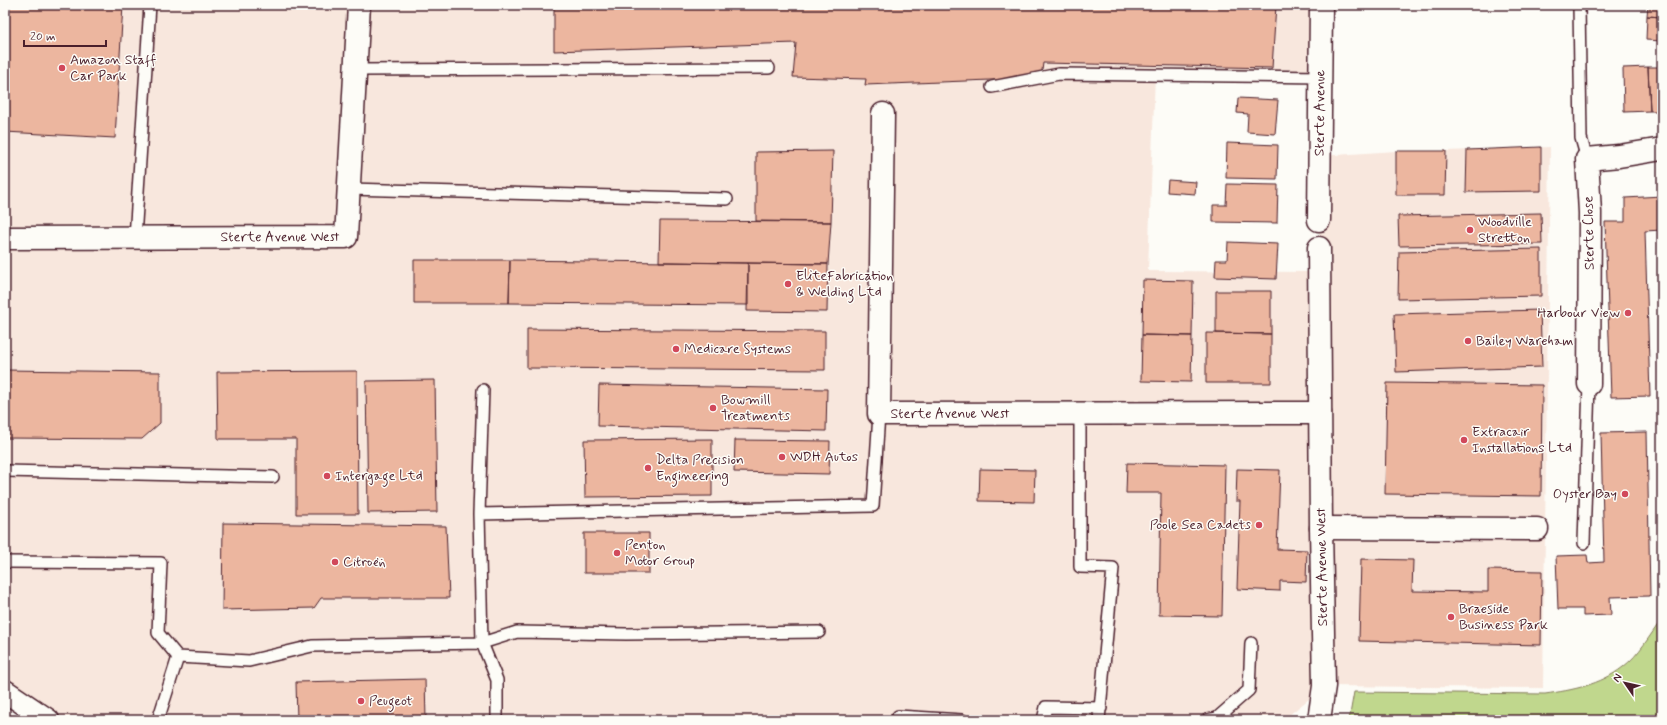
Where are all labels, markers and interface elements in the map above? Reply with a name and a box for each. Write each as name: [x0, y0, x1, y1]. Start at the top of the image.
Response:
scale bar: [24, 22, 106, 48]
text: 20 m: [30, 29, 56, 45]
place label: Amazon Staff Car Park: [70, 51, 156, 85]
marker: Amazon Staff Car Park: [57, 63, 67, 73]
street label: Sterte Avenue: [1311, 69, 1329, 156]
street label: Sterte Close: [1579, 196, 1599, 270]
place label: Woodville Stretton: [1478, 213, 1532, 247]
marker: Woodville Stretton: [1465, 225, 1475, 235]
street label: Sterte Avenue West: [221, 228, 340, 246]
place label: EliteFabrication & Welding Ltd: [796, 267, 893, 303]
marker: EliteFabrication & Welding Ltd: [783, 279, 793, 289]
place label: Harbour View: [1537, 304, 1620, 322]
marker: Harbour View: [1623, 308, 1633, 318]
place label: Bailey Wareham: [1476, 332, 1573, 350]
marker: Bailey Wareham: [1463, 336, 1473, 346]
place label: Medicare Systems: [684, 340, 791, 358]
marker: Medicare Systems: [671, 344, 681, 354]
place label: Bowmill Treatments: [721, 391, 790, 425]
marker: Bowmill Treatments: [708, 403, 718, 413]
street label: Sterte Avenue West: [891, 405, 1010, 423]
place label: Extracair Installations Ltd: [1472, 423, 1572, 457]
marker: Extracair Installations Ltd: [1459, 435, 1469, 445]
place label: WDH Autos: [790, 448, 858, 466]
place label: Delta Precision Engineering: [656, 451, 744, 487]
marker: WDH Autos: [777, 452, 787, 462]
marker: Delta Precision Engineering: [643, 463, 653, 473]
place label: Intergage Ltd: [335, 467, 423, 487]
marker: Intergage Ltd: [322, 471, 332, 481]
place label: Oyster Bay: [1553, 485, 1617, 503]
marker: Oyster Bay: [1620, 489, 1630, 499]
street label: Sterte Avenue West: [1312, 507, 1332, 627]
place label: Poole Sea Cadets: [1150, 516, 1251, 534]
marker: Poole Sea Cadets: [1254, 520, 1264, 530]
place label: Penton Motor Group: [625, 536, 695, 570]
marker: Penton Motor Group: [612, 548, 622, 558]
place label: Citroën: [343, 553, 385, 571]
marker: Citroën: [330, 557, 340, 567]
place label: Braeside Business Park: [1459, 600, 1548, 634]
marker: Braeside Business Park: [1446, 612, 1456, 622]
north arrow: [1605, 663, 1645, 703]
text: N: [1610, 671, 1625, 685]
place label: Peugeot: [369, 692, 413, 712]
marker: Peugeot: [356, 696, 366, 706]

